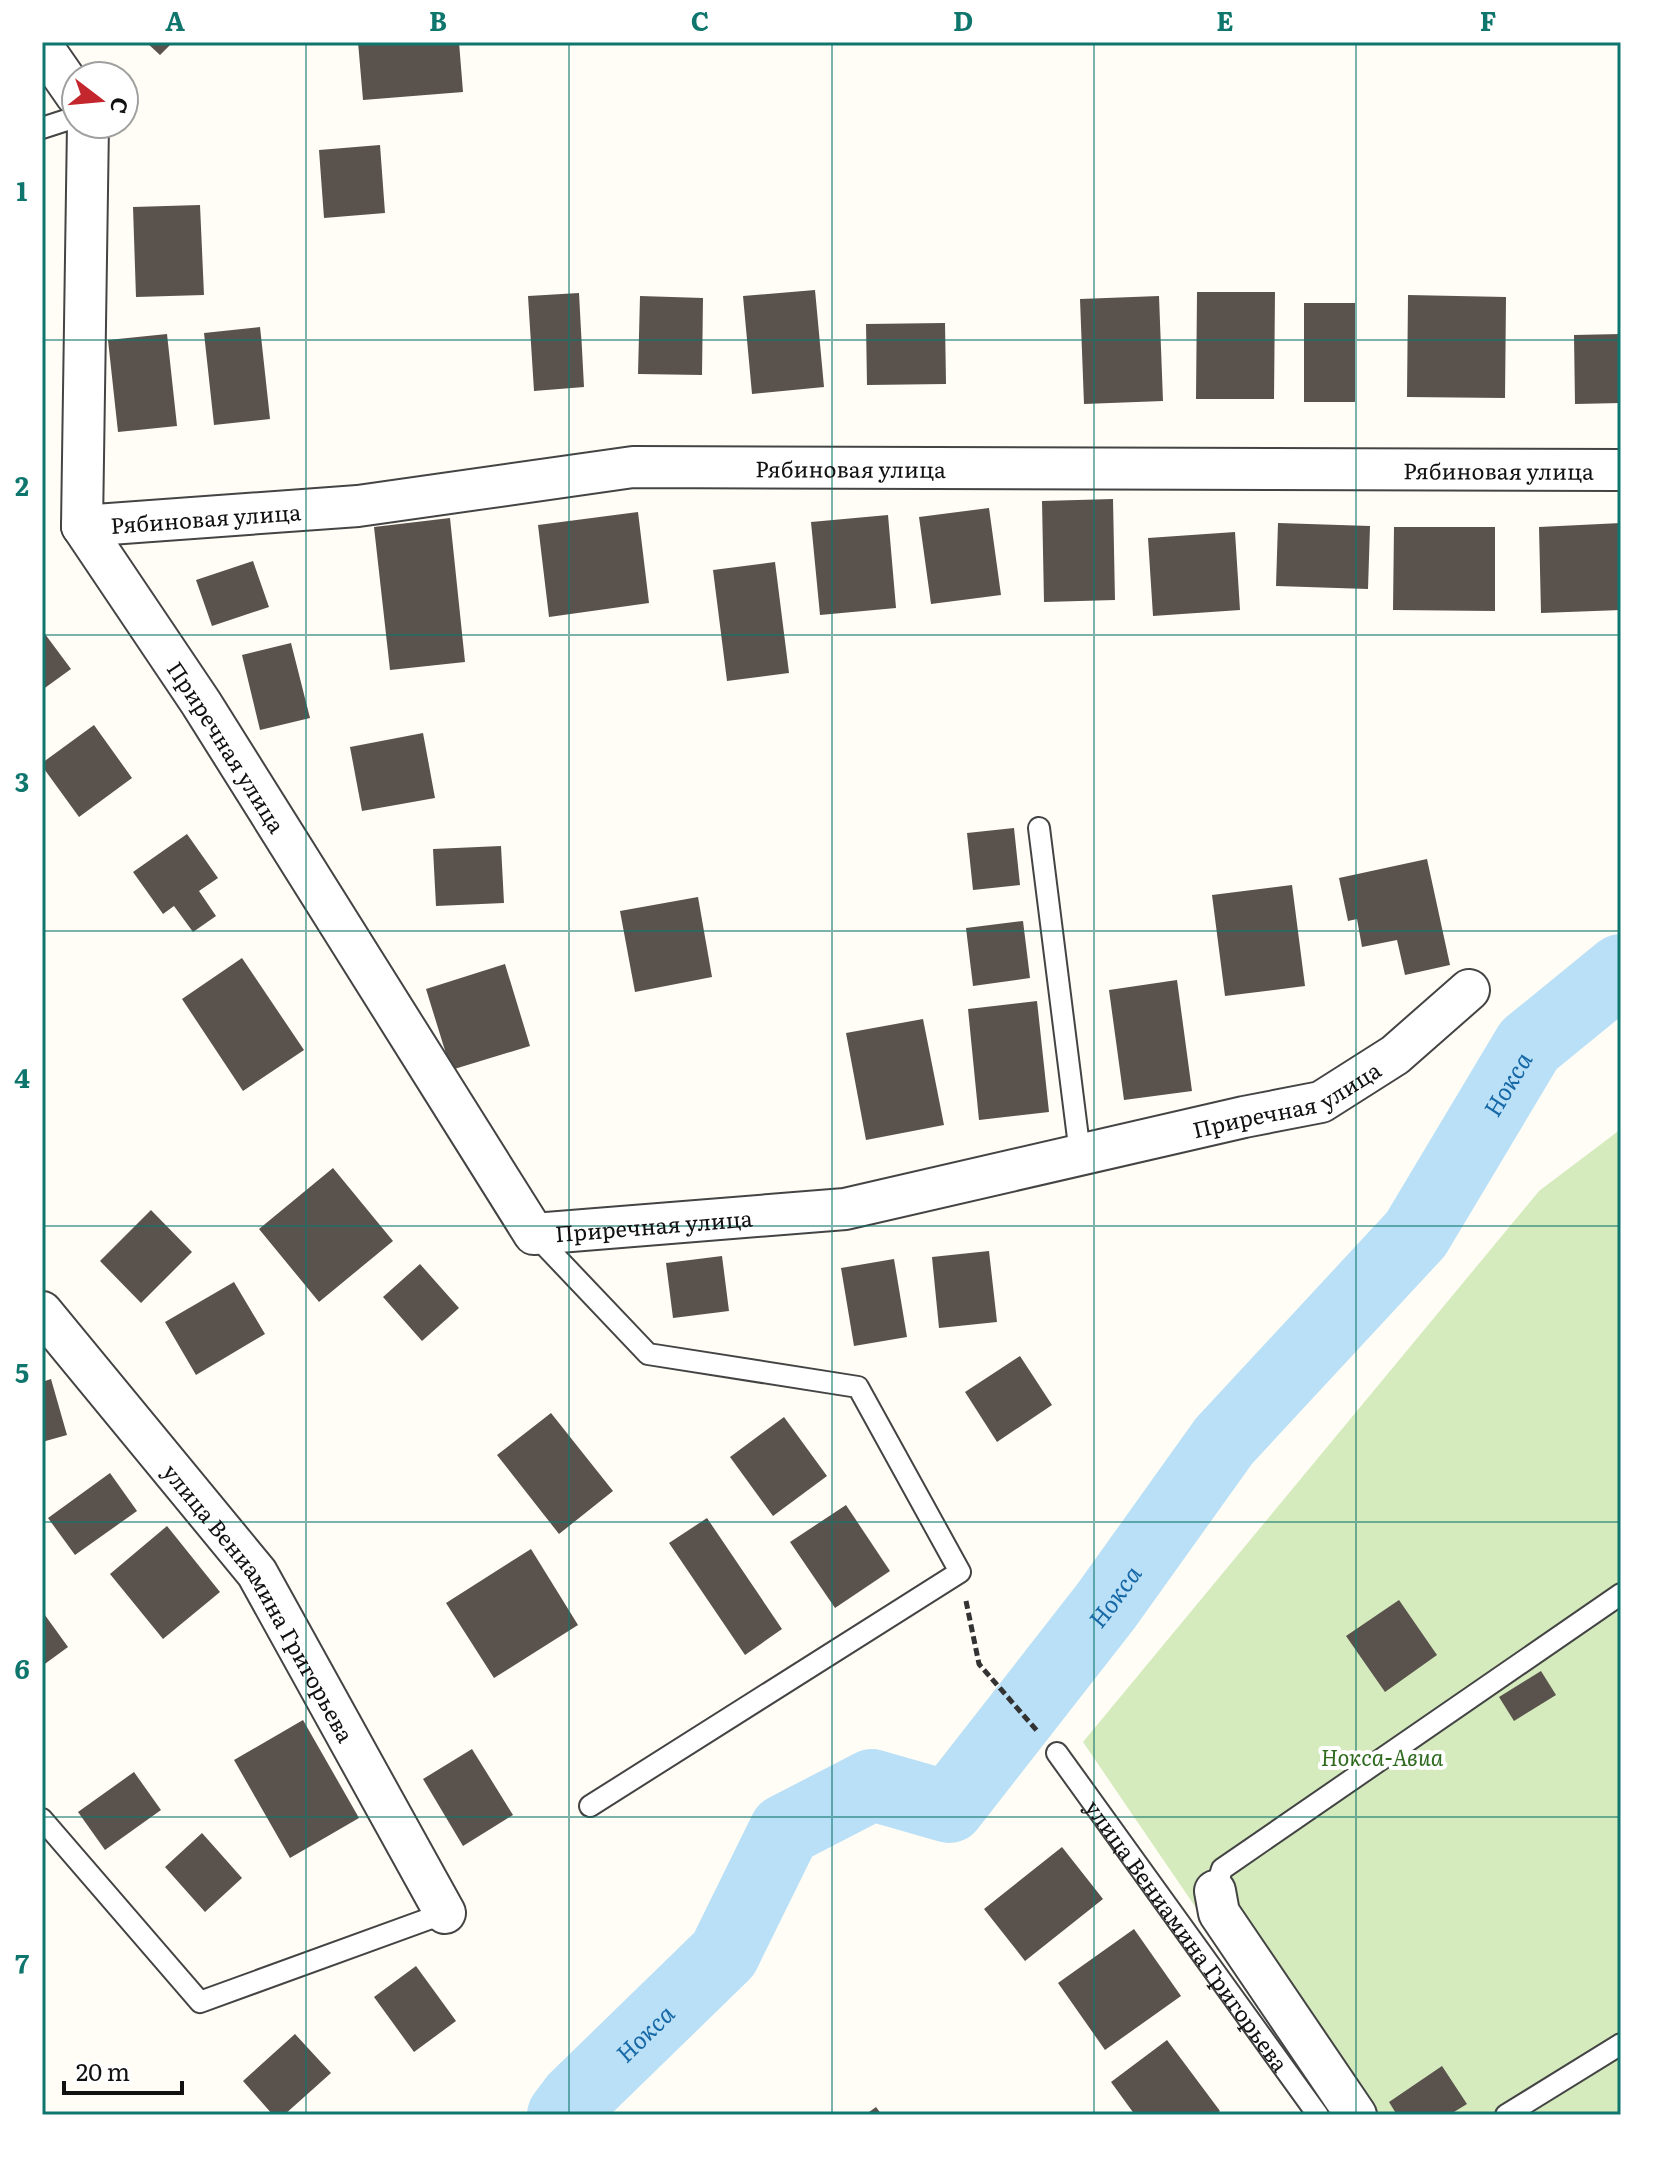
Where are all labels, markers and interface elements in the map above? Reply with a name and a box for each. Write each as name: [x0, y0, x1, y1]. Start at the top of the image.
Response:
text: A: [165, 0, 185, 39]
text: B: [429, 0, 447, 39]
text: C: [691, 0, 709, 39]
text: D: [953, 0, 973, 39]
text: E: [1216, 0, 1234, 39]
text: F: [1480, 0, 1496, 39]
north arrow: [60, 60, 140, 140]
text: С: [103, 94, 139, 118]
text: 1: [17, 170, 28, 209]
street label: Рябиновая улица: [755, 451, 946, 484]
street label: Рябиновая улица: [1403, 453, 1594, 486]
text: 2: [15, 465, 29, 504]
street label: Рябиновая улица: [109, 494, 302, 540]
street label: Приречная улица: [160, 654, 295, 839]
text: 3: [15, 761, 29, 800]
water label: Нокса: [1473, 1044, 1539, 1122]
street label: Приречная улица: [1189, 1052, 1387, 1145]
text: 4: [14, 1057, 30, 1096]
street label: Приречная улица: [554, 1200, 754, 1249]
text: 5: [15, 1352, 29, 1391]
street label: улица Вениамина Григорьева: [156, 1456, 364, 1748]
water label: Нокса: [1079, 1557, 1148, 1634]
text: 6: [14, 1648, 30, 1687]
park label: Нокса-Авиа: [1321, 1740, 1444, 1773]
street label: улица Вениамина Григорьева: [1078, 1792, 1298, 2078]
text: 7: [15, 1943, 29, 1982]
water label: Нокса: [607, 1995, 681, 2069]
scale bar: [64, 2045, 182, 2095]
text: 20 m: [76, 2053, 130, 2088]

